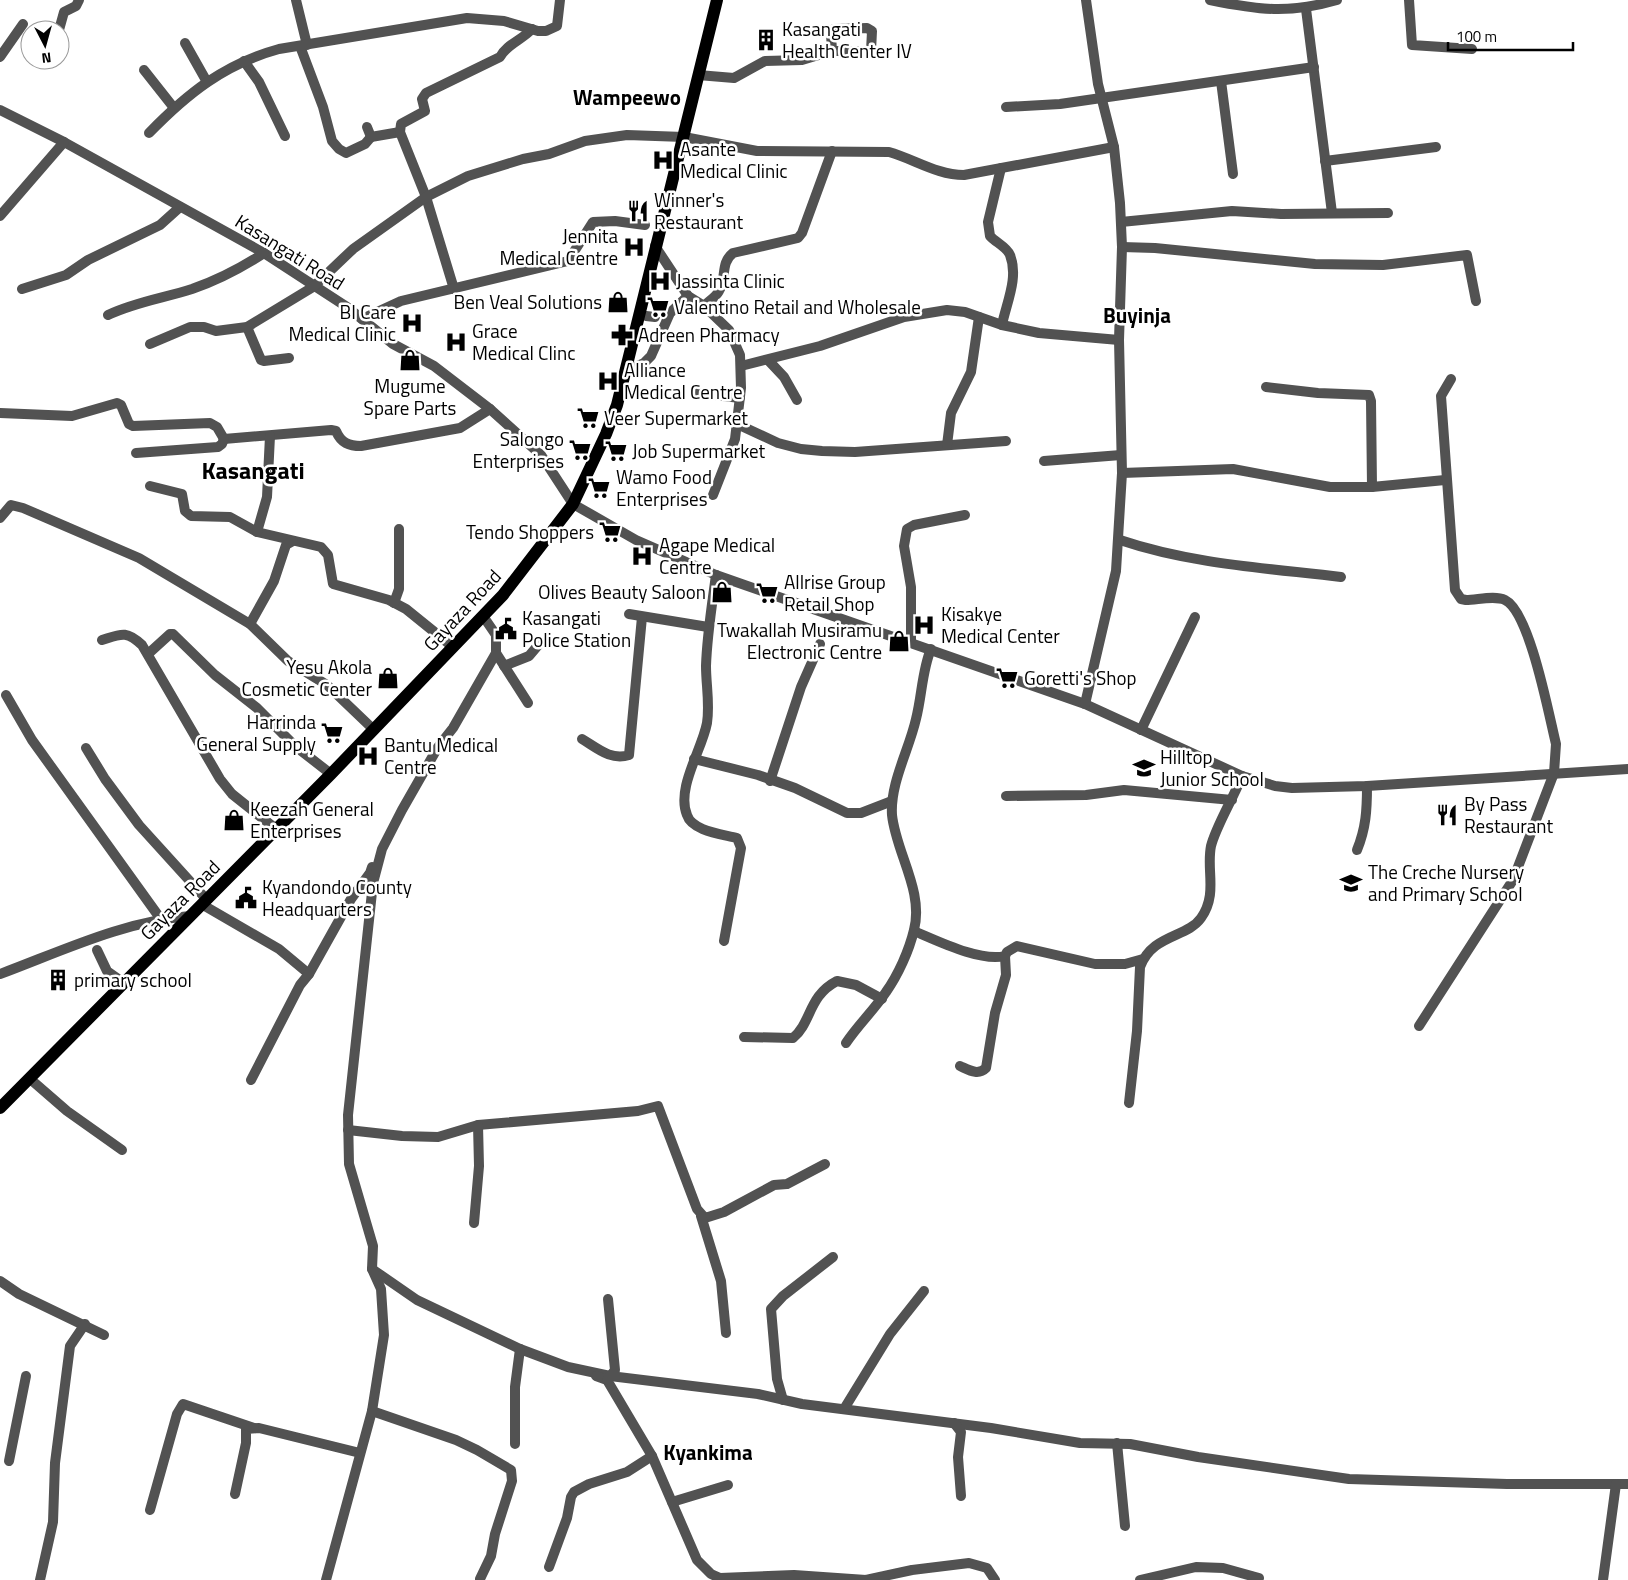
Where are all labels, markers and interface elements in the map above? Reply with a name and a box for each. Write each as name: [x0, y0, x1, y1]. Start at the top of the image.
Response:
place label: Kasangati Health Center IV: [782, 14, 912, 65]
north arrow: [20, 20, 70, 70]
scale bar: [1448, 20, 1573, 52]
text: 100 m: [1456, 25, 1497, 48]
building icon: Kasangati Health Center IV: [753, 27, 779, 53]
text: N: [40, 47, 52, 69]
district label: Wampeewo: [573, 81, 681, 113]
place label: Asante Medical Clinic: [680, 134, 788, 185]
hospital icon: Asante Medical Clinic: [650, 147, 676, 173]
place label: Winner's Restaurant: [654, 185, 743, 236]
restaurant icon: Winner's Restaurant: [625, 198, 651, 224]
street label: Kasangati Road: [230, 206, 351, 297]
place label: Jennita Medical Centre: [499, 221, 618, 272]
hospital icon: Jennita Medical Centre: [621, 234, 647, 260]
place label: Jassinta Clinic: [676, 266, 785, 295]
hospital icon: Jassinta Clinic: [647, 268, 673, 294]
place label: Ben Veal Solutions: [453, 287, 602, 316]
shop icon: Ben Veal Solutions: [605, 289, 631, 315]
place label: Valentino Retail and Wholesale: [674, 292, 921, 321]
supermarket icon: Valentino Retail and Wholesale: [645, 294, 671, 320]
place label: BI Care Medical Clinic: [288, 297, 396, 348]
district label: Buyinja: [1103, 299, 1171, 331]
hospital icon: BI Care Medical Clinic: [399, 310, 425, 336]
place label: Grace Medical Clinc: [472, 316, 575, 367]
place label: Adreen Pharmacy: [638, 320, 780, 349]
pharmacy icon: Adreen Pharmacy: [609, 322, 635, 348]
hospital icon: Grace Medical Clinc: [443, 329, 469, 355]
shop icon: Mugume Spare Parts: [397, 347, 423, 373]
place label: Alliance Medical Centre: [624, 355, 743, 406]
hospital icon: Alliance Medical Centre: [595, 368, 621, 394]
place label: Mugume Spare Parts: [364, 371, 457, 422]
place label: Veer Supermarket: [604, 403, 748, 432]
supermarket icon: Veer Supermarket: [575, 405, 601, 431]
place label: Salongo Enterprises: [472, 424, 564, 475]
place label: Job Supermarket: [632, 436, 766, 465]
supermarket icon: Salongo Enterprises: [567, 437, 593, 463]
supermarket icon: Job Supermarket: [603, 438, 629, 464]
district label: Kasangati: [201, 452, 305, 488]
place label: Wamo Food Enterprises: [616, 462, 712, 513]
supermarket icon: Wamo Food Enterprises: [586, 475, 612, 501]
place label: Tendo Shoppers: [466, 517, 594, 546]
supermarket icon: Tendo Shoppers: [597, 519, 623, 545]
place label: Agape Medical Centre: [659, 530, 775, 581]
hospital icon: Agape Medical Centre: [629, 543, 655, 569]
street label: Gayaza Road: [416, 562, 507, 657]
place label: Allrise Group Retail Shop: [784, 567, 886, 618]
place label: Olives Beauty Saloon: [538, 577, 706, 606]
shop icon: Olives Beauty Saloon: [709, 579, 735, 605]
supermarket icon: Allrise Group Retail Shop: [754, 580, 780, 606]
place label: Kisakye Medical Center: [941, 599, 1060, 650]
place label: Kasangati Police Station: [522, 603, 631, 654]
hospital icon: Kisakye Medical Center: [911, 612, 937, 638]
place label: Twakallah Musiramu Electronic Centre: [717, 615, 882, 666]
public building icon: Kasangati Police Station: [493, 616, 519, 642]
shop icon: Twakallah Musiramu Electronic Centre: [886, 628, 912, 654]
place label: Yesu Akola Cosmetic Center: [242, 652, 372, 703]
place label: Goretti's Shop: [1024, 663, 1137, 692]
shop icon: Yesu Akola Cosmetic Center: [375, 665, 401, 691]
supermarket icon: Goretti's Shop: [994, 665, 1020, 691]
place label: Harrinda General Supply: [196, 707, 316, 758]
supermarket icon: Harrinda General Supply: [319, 720, 345, 746]
place label: Bantu Medical Centre: [384, 730, 498, 781]
place label: Hilltop Junior School: [1160, 742, 1264, 793]
hospital icon: Bantu Medical Centre: [355, 743, 381, 769]
school or university icon: Hilltop Junior School: [1131, 755, 1157, 781]
place label: By Pass Restaurant: [1464, 789, 1553, 840]
place label: Keezah General Enterprises: [250, 794, 374, 845]
restaurant icon: By Pass Restaurant: [1434, 802, 1460, 828]
shop icon: Keezah General Enterprises: [221, 807, 247, 833]
street label: Gayaza Road: [133, 853, 226, 946]
place label: The Creche Nursery and Primary School: [1368, 857, 1524, 908]
school or university icon: The Creche Nursery and Primary School: [1338, 870, 1364, 896]
place label: Kyandondo County Headquarters: [262, 872, 412, 923]
public building icon: Kyandondo County Headquarters: [233, 885, 259, 911]
place label: primary school: [74, 965, 192, 994]
building icon: primary school: [45, 967, 71, 993]
district label: Kyankima: [663, 1436, 753, 1468]

